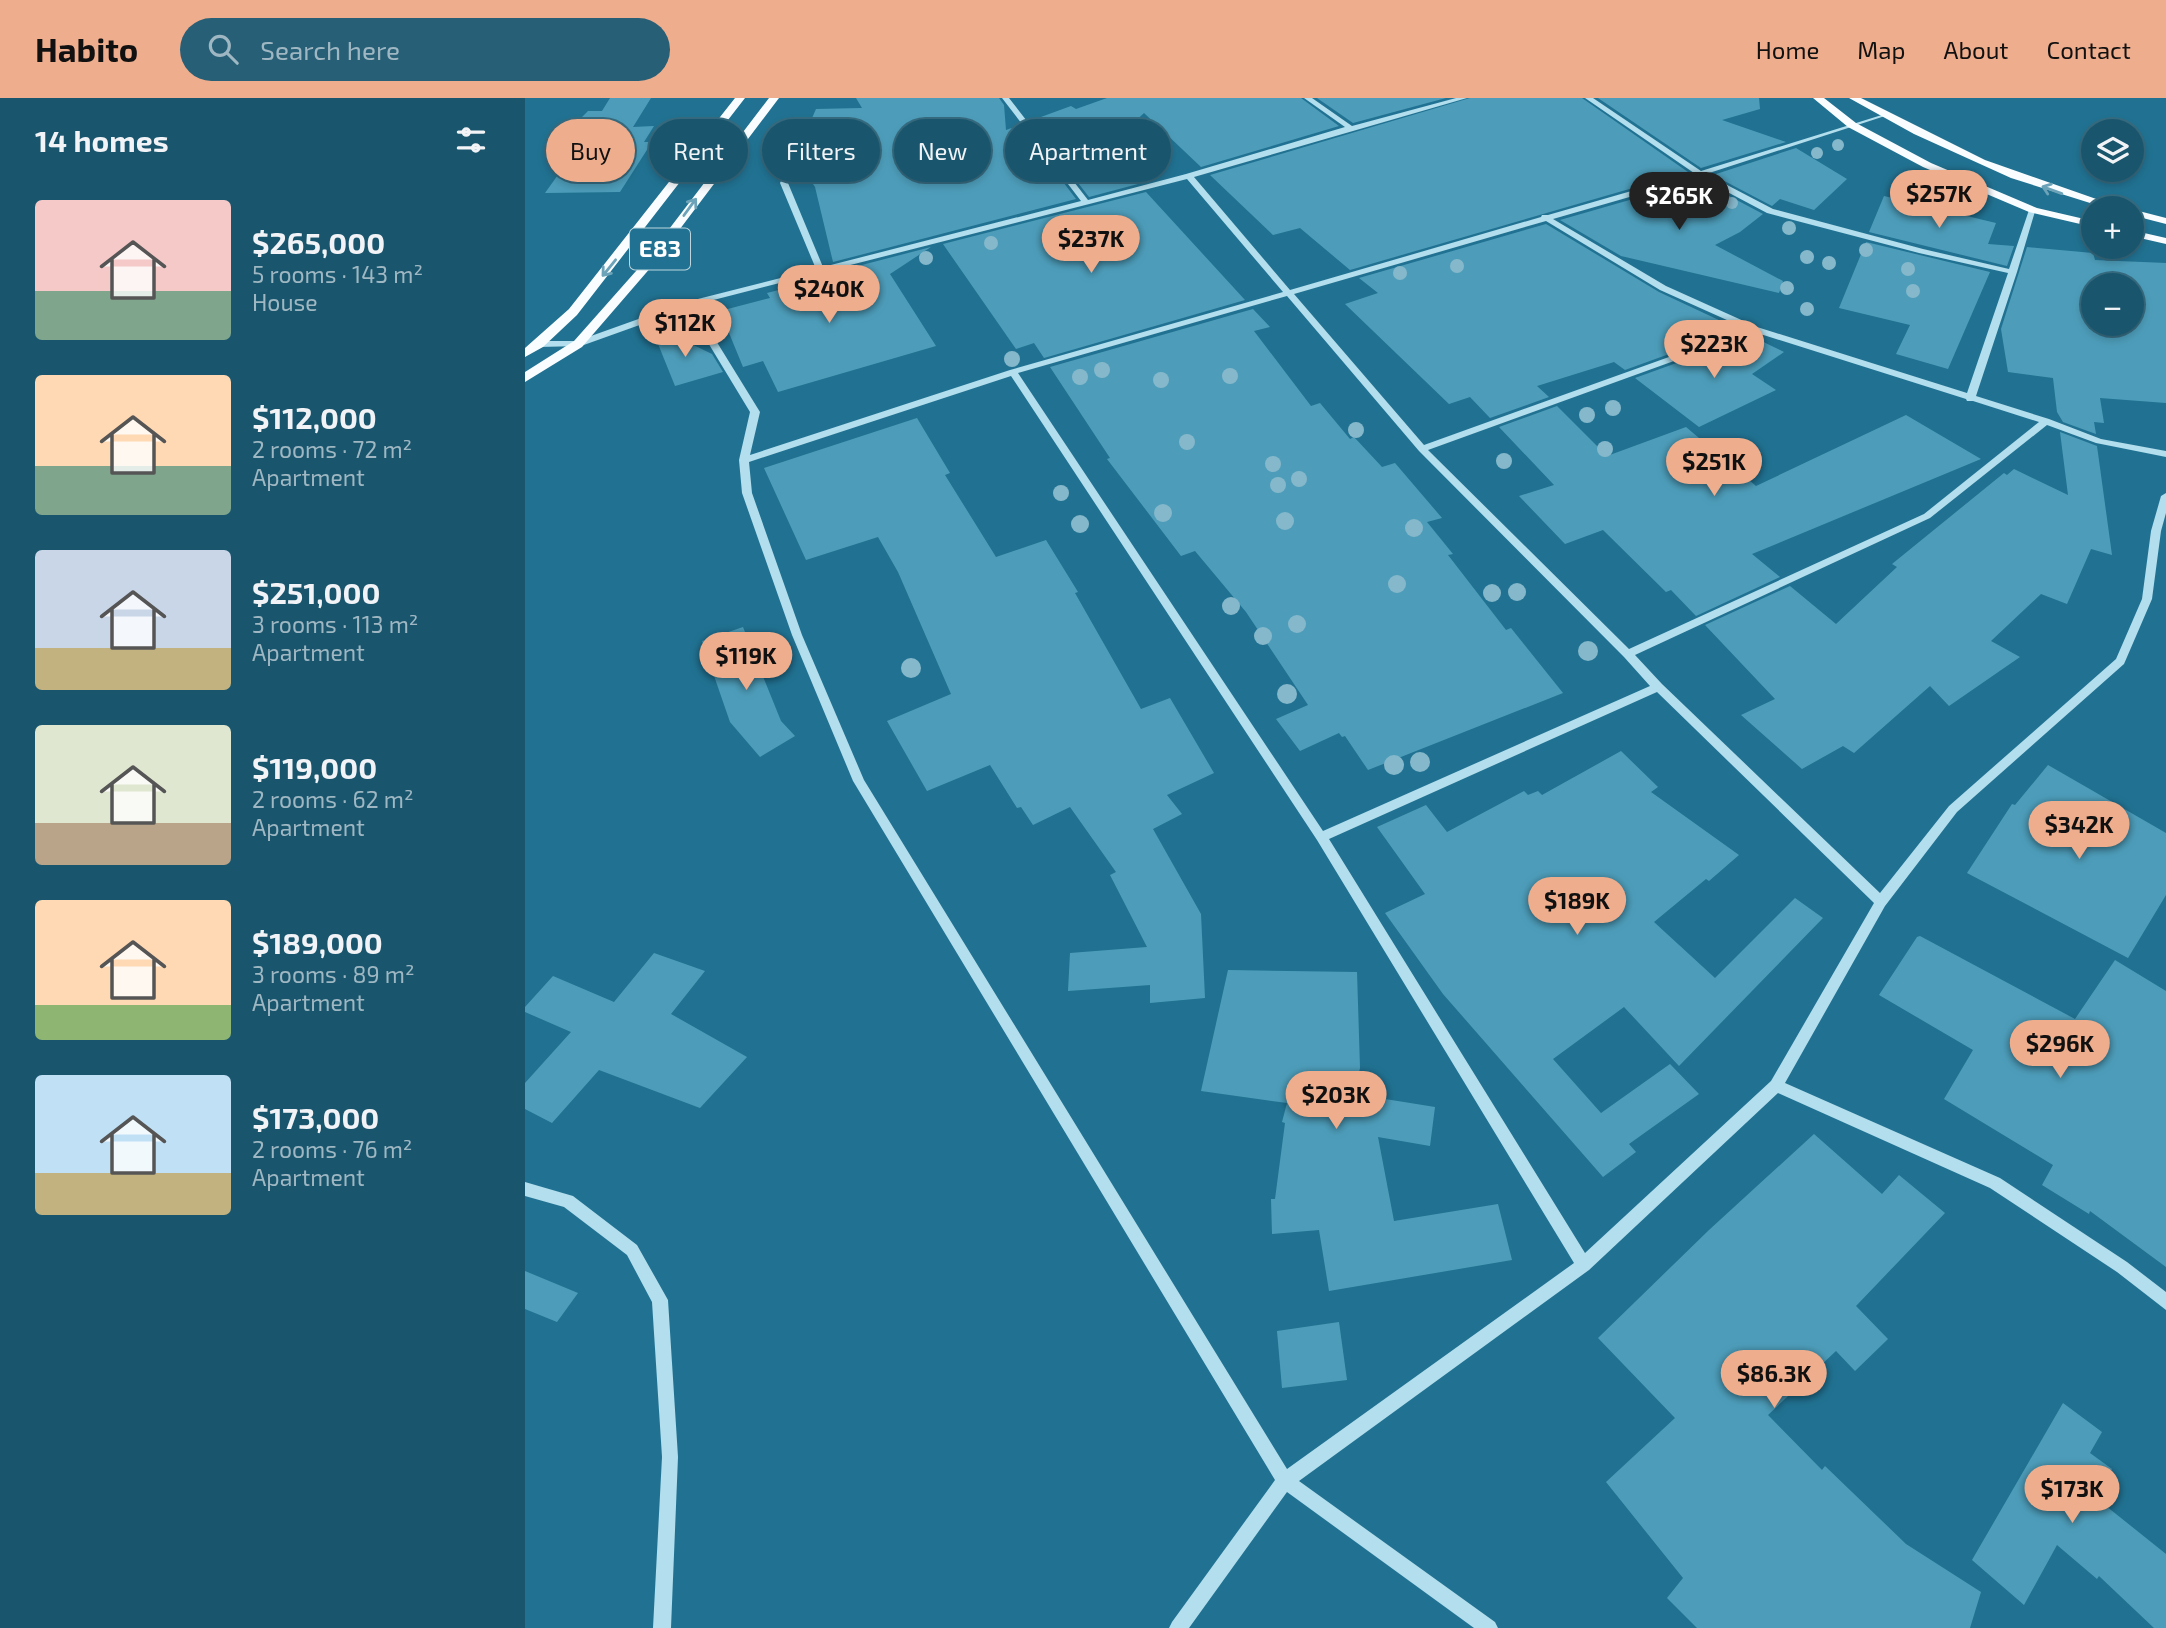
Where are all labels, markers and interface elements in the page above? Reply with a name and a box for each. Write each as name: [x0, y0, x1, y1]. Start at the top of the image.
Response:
search box: [180, 18, 670, 81]
text: Habito: [35, 29, 138, 69]
icon: search: [204, 30, 242, 68]
text: Search here: [260, 34, 400, 65]
text: Home: [1756, 35, 1819, 64]
text: Map: [1857, 35, 1905, 64]
text: About: [1943, 35, 2009, 64]
text: Contact: [2047, 35, 2131, 64]
chip: Buy: [546, 119, 635, 182]
chip: Rent: [649, 119, 748, 182]
chip: Filters: [762, 119, 880, 182]
chip: New: [894, 119, 991, 182]
chip: Apartment: [1005, 119, 1171, 182]
map controls: [2081, 119, 2144, 336]
button: layers: [2081, 119, 2144, 182]
icon: filters: [452, 121, 490, 159]
text: 14 homes: [35, 122, 169, 158]
pin: $257K: [1890, 170, 1988, 230]
pin: $265K: [1630, 172, 1728, 232]
text: $257K: [1906, 179, 1972, 207]
text: $265K: [1645, 181, 1713, 209]
one-way arrow: [2041, 183, 2063, 195]
button: +: [2081, 196, 2144, 259]
one-way arrow: [682, 198, 697, 217]
pin: $237K: [1042, 216, 1140, 275]
text: $265,000: [252, 224, 385, 260]
text: $237K: [1058, 224, 1124, 252]
icon: home: [91, 228, 175, 312]
road number: E83: [630, 229, 690, 270]
one-way arrow: [601, 259, 616, 277]
text: 5 rooms · 143 m²: [252, 260, 423, 288]
pin: $240K: [780, 266, 878, 325]
button: −: [2081, 273, 2144, 336]
text: $240K: [794, 274, 864, 302]
text: House: [252, 288, 318, 316]
pin: $112K: [636, 300, 734, 359]
text: $112K: [654, 308, 716, 336]
pin: $223K: [1665, 320, 1763, 380]
text: $223K: [1680, 329, 1748, 357]
text: $112,000: [252, 399, 377, 435]
icon: home: [91, 403, 175, 487]
text: 2 rooms · 72 m²: [252, 435, 412, 463]
pin: $251K: [1665, 438, 1763, 498]
text: $251K: [1682, 447, 1746, 475]
text: Apartment: [252, 463, 365, 491]
text: $251,000: [252, 574, 380, 610]
icon: home: [91, 578, 175, 662]
text: 3 rooms · 113 m²: [252, 610, 418, 638]
pin: $119K: [697, 632, 795, 692]
text: Apartment: [252, 638, 365, 666]
text: $119K: [715, 641, 777, 669]
text: $119,000: [252, 749, 377, 785]
icon: home: [91, 753, 175, 837]
text: 2 rooms · 62 m²: [252, 785, 414, 813]
pin: $342K: [2030, 802, 2128, 861]
text: $342K: [2045, 810, 2113, 838]
text: Apartment: [252, 813, 365, 841]
pin: $189K: [1528, 878, 1626, 937]
text: $189K: [1544, 886, 1610, 914]
text: $189,000: [252, 924, 383, 960]
icon: home: [91, 928, 175, 1012]
text: 3 rooms · 89 m²: [252, 960, 414, 988]
text: Apartment: [252, 988, 365, 1016]
pin: $296K: [2011, 1020, 2109, 1080]
text: $296K: [2026, 1029, 2094, 1057]
pin: $203K: [1287, 1072, 1385, 1131]
text: $203K: [1302, 1080, 1370, 1108]
text: $173,000: [252, 1099, 379, 1135]
icon: home: [91, 1103, 175, 1187]
text: 2 rooms · 76 m²: [252, 1135, 412, 1163]
text: Apartment: [252, 1163, 365, 1191]
pin: $86.3K: [1717, 1350, 1831, 1410]
text: $86.3K: [1737, 1359, 1811, 1387]
pin: $173K: [2023, 1466, 2121, 1525]
text: $173K: [2040, 1474, 2104, 1502]

